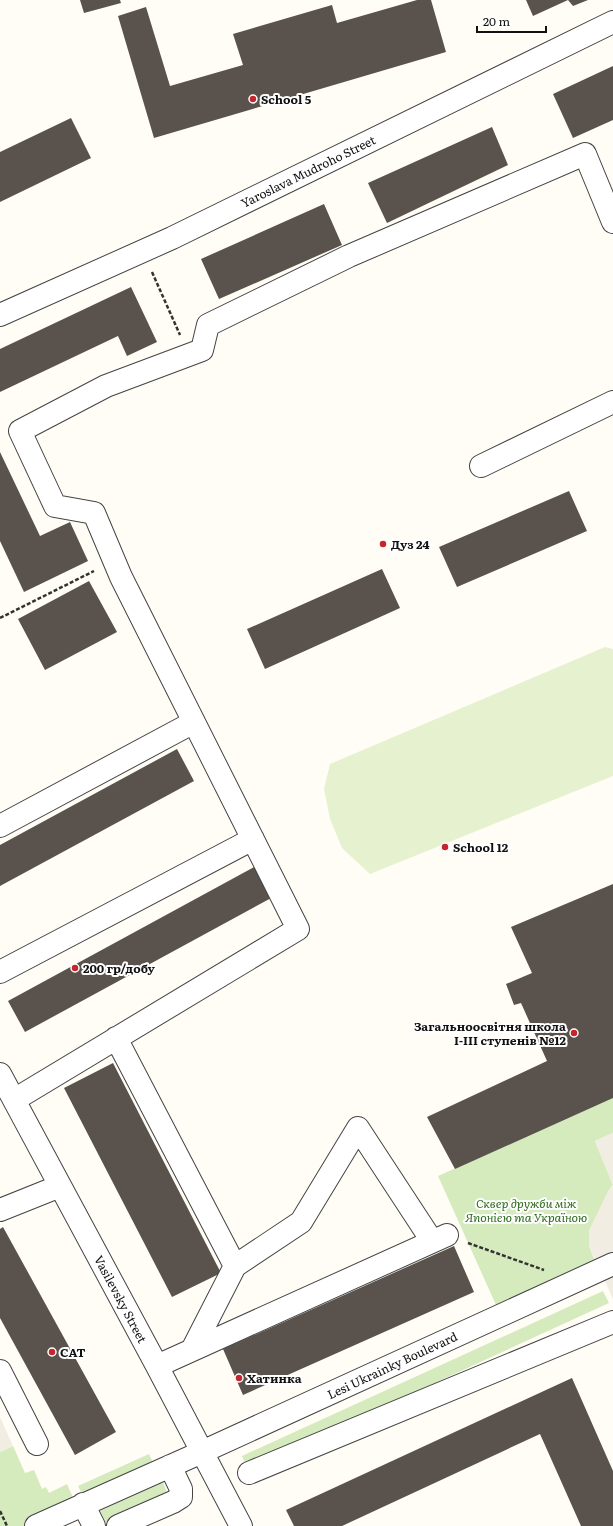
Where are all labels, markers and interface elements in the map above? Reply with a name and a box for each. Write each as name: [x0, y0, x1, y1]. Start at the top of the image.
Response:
scale bar: [477, 8, 546, 34]
text: 20 m: [483, 12, 510, 30]
place label: School 5: [261, 90, 312, 108]
marker: School 5: [248, 94, 258, 104]
street label: Yaroslava Mudroho Street: [238, 130, 378, 211]
place label: Дуз 24: [391, 535, 430, 553]
marker: Дуз 24: [378, 539, 388, 549]
place label: School 12: [453, 838, 509, 856]
marker: School 12: [440, 842, 450, 852]
place label: 200 гр/добу: [83, 959, 156, 977]
marker: 200 гр/добу: [70, 963, 80, 973]
place label: Загальноосвітня школа І-ІІІ ступенів №12: [414, 1017, 567, 1049]
marker: Загальноосвітня школа І-ІІІ ступенів №12: [569, 1028, 579, 1038]
park label: Сквер дружби між Японією та Україною: [465, 1194, 587, 1226]
street label: Vasilevsky Street: [90, 1252, 152, 1346]
street label: Lesi Ukrainky Boulevard: [324, 1327, 461, 1403]
place label: САТ: [60, 1343, 85, 1361]
marker: САТ: [47, 1347, 57, 1357]
place label: Хатинка: [247, 1369, 302, 1387]
marker: Хатинка: [234, 1373, 244, 1383]

